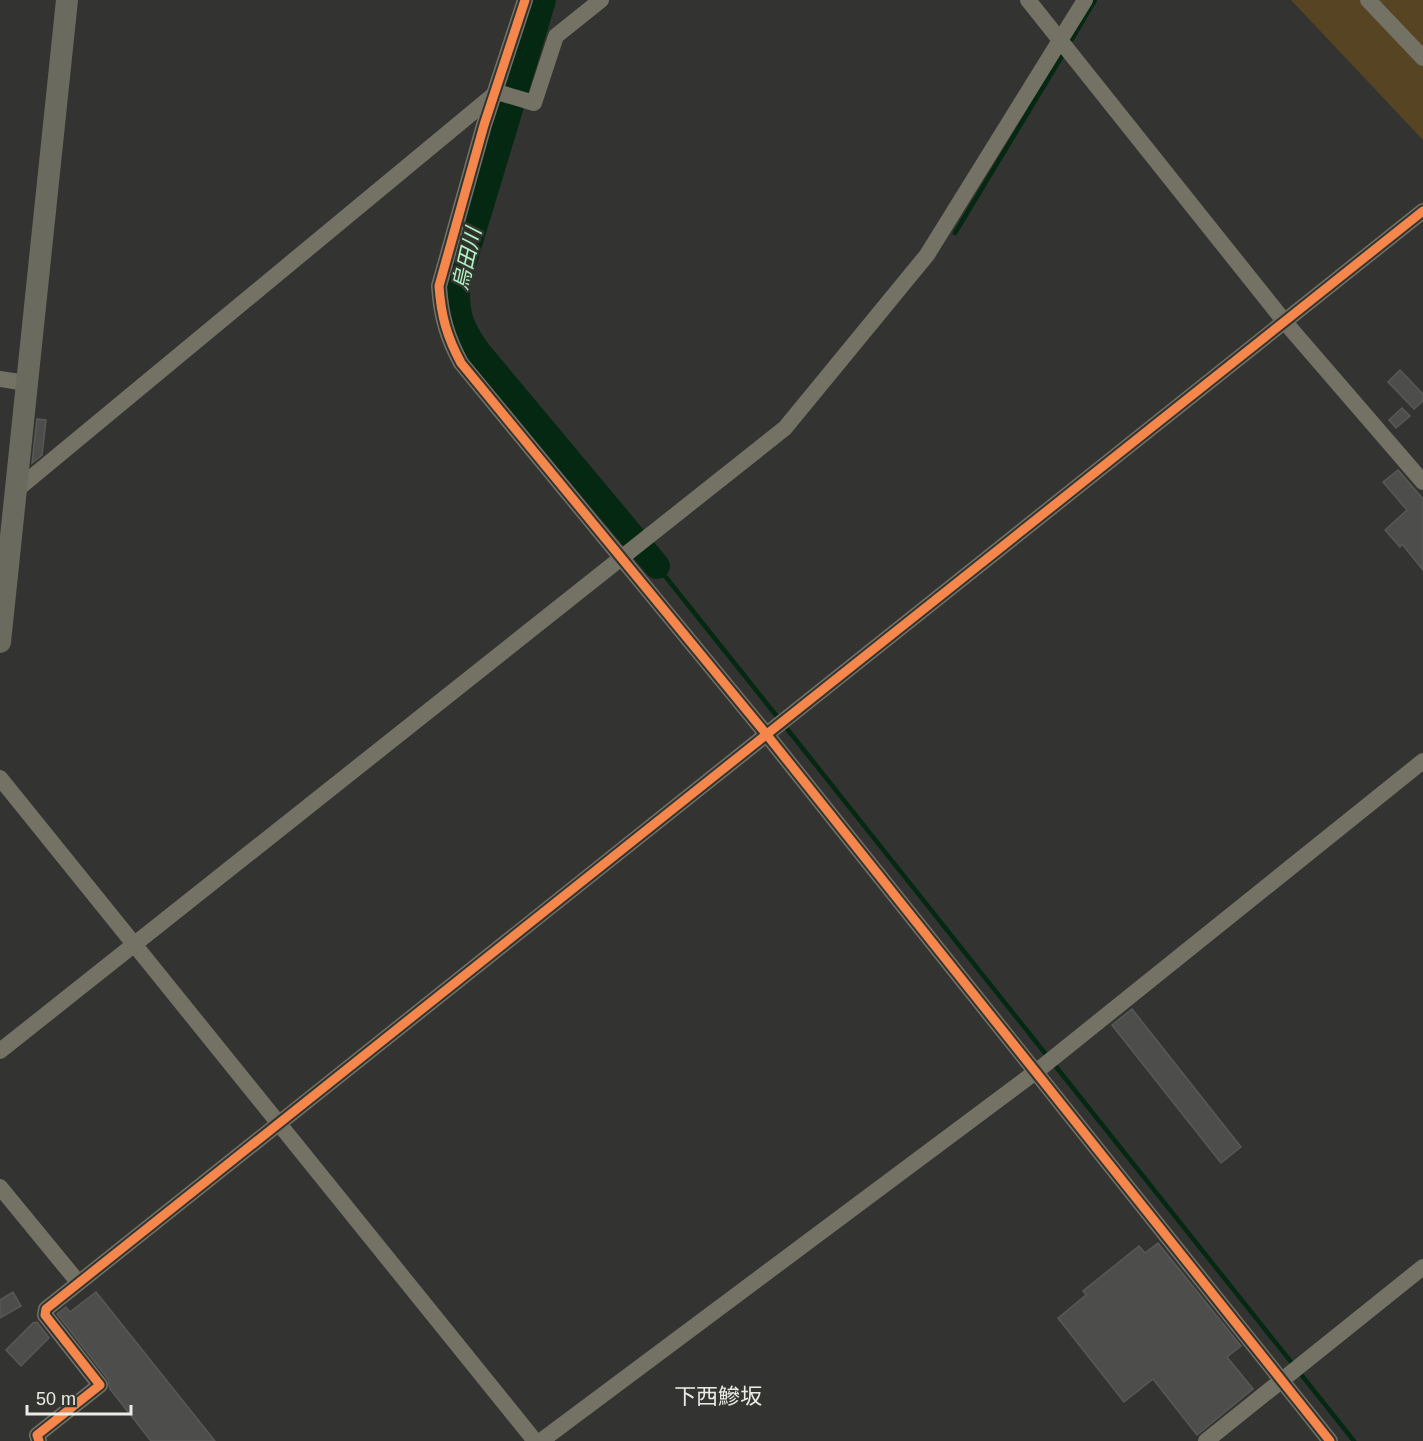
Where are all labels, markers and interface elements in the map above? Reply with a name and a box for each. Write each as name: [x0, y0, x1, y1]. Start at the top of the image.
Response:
water label: 烏田川: [448, 224, 485, 292]
scale bar: [27, 1378, 130, 1416]
district label: 下西鰺坂: [674, 1384, 762, 1409]
text: 50 m: [36, 1389, 76, 1409]

